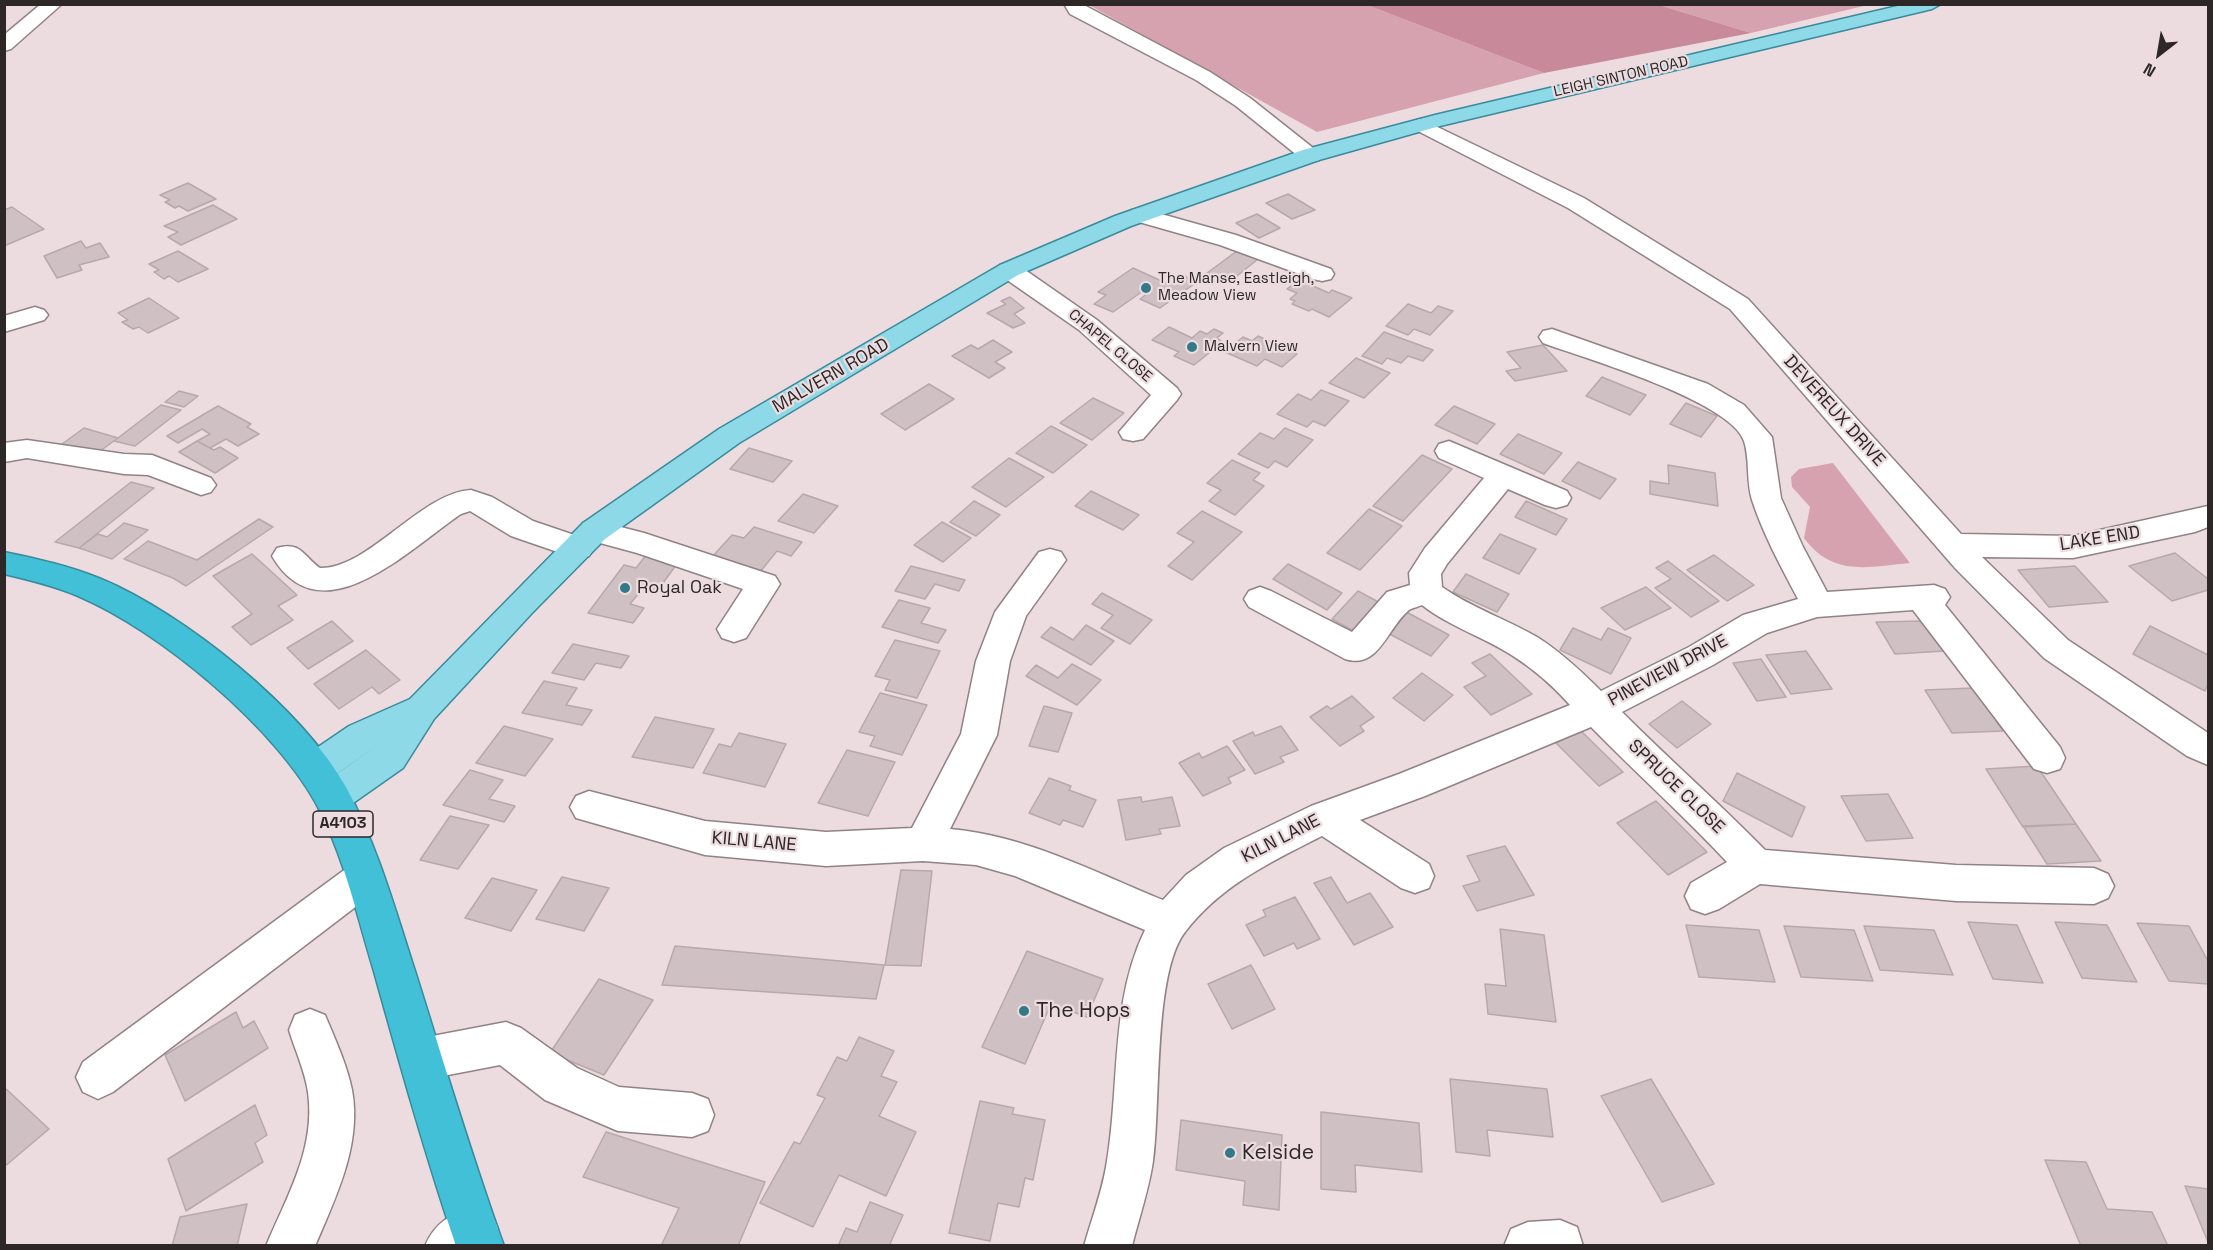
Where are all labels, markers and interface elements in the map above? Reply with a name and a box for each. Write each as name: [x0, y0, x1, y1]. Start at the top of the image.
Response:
north arrow: [2129, 24, 2189, 84]
street label: LEIGH SINTON ROAD: [1552, 53, 1690, 101]
text: N: [2139, 58, 2159, 82]
place label: The Manse, Eastleigh, Meadow View: [1158, 270, 1314, 305]
marker: The Manse, Eastleigh, Meadow View: [1139, 281, 1153, 295]
street label: CHAPEL CLOSE: [1065, 306, 1155, 386]
street label: MALVERN ROAD: [769, 334, 893, 418]
place label: Malvern View: [1204, 338, 1298, 356]
marker: Malvern View: [1185, 340, 1199, 354]
street label: DEVEREUX DRIVE: [1779, 351, 1889, 471]
street label: LAKE END: [2058, 522, 2142, 556]
place label: Royal Oak: [637, 577, 722, 599]
marker: Royal Oak: [618, 581, 632, 595]
street label: PINEVIEW DRIVE: [1605, 630, 1731, 712]
street label: SPRUCE CLOSE: [1623, 736, 1729, 838]
street label: KILN LANE: [1238, 810, 1324, 868]
road number: A4103: [313, 811, 373, 837]
street label: KILN LANE: [711, 828, 797, 856]
place label: The Hops: [1036, 998, 1130, 1024]
marker: The Hops: [1017, 1004, 1031, 1018]
place label: Kelside: [1242, 1140, 1314, 1166]
marker: Kelside: [1223, 1146, 1237, 1160]

